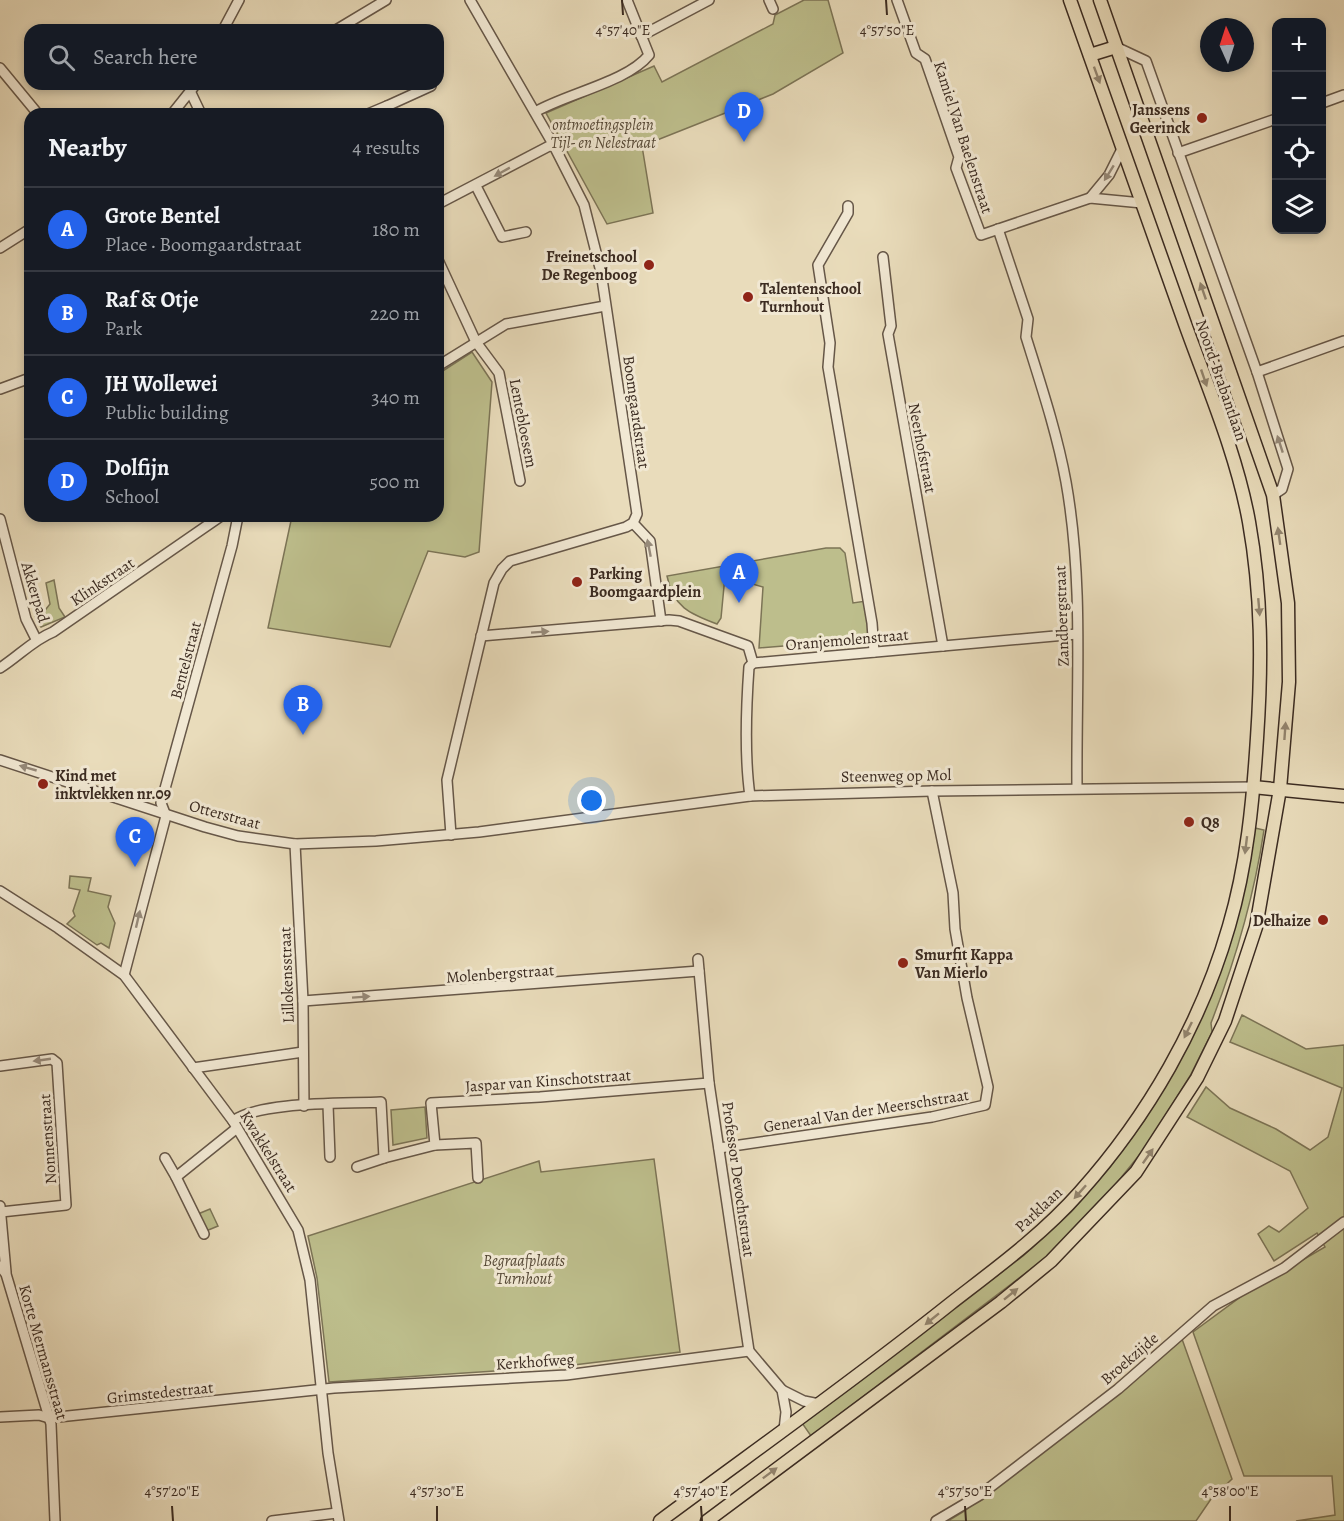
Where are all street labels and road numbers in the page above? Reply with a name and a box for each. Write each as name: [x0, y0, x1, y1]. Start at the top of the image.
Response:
street label: Kamiel Van Baelenstraat: [928, 58, 998, 216]
street label: Noord-Brabantlaan: [1190, 317, 1252, 444]
street label: Boomgaardstraat: [617, 354, 655, 470]
street label: Lentebloesem: [504, 377, 542, 470]
street label: Neerhofstraat: [903, 401, 942, 495]
street label: Klinkstraat: [66, 552, 139, 611]
street label: Akkerpad: [15, 558, 55, 626]
street label: Zandbergstraat: [1049, 565, 1075, 667]
street label: Bentelstraat: [165, 619, 207, 702]
street label: Oranjemolenstraat: [785, 624, 910, 656]
street label: Steenweg op Mol: [841, 764, 952, 788]
street label: Otterstraat: [187, 795, 263, 835]
street label: Lillokensstraat: [274, 926, 300, 1023]
street label: Molenbergstraat: [445, 959, 555, 989]
street label: Jaspar van Kinschotstraat: [464, 1064, 632, 1098]
street label: Generaal Van der Meerschstraat: [762, 1084, 970, 1138]
street label: Nonnenstraat: [34, 1093, 62, 1185]
street label: Professor Devochtstraat: [716, 1100, 760, 1258]
street label: Kwakkelstraat: [234, 1106, 302, 1197]
street label: Parklaan: [1010, 1182, 1067, 1237]
street label: Korte Mermansstraat: [13, 1282, 73, 1422]
street label: Broekzijde: [1096, 1327, 1163, 1390]
street label: Kerkhofweg: [495, 1348, 575, 1376]
street label: Grimstedestraat: [106, 1376, 214, 1410]

